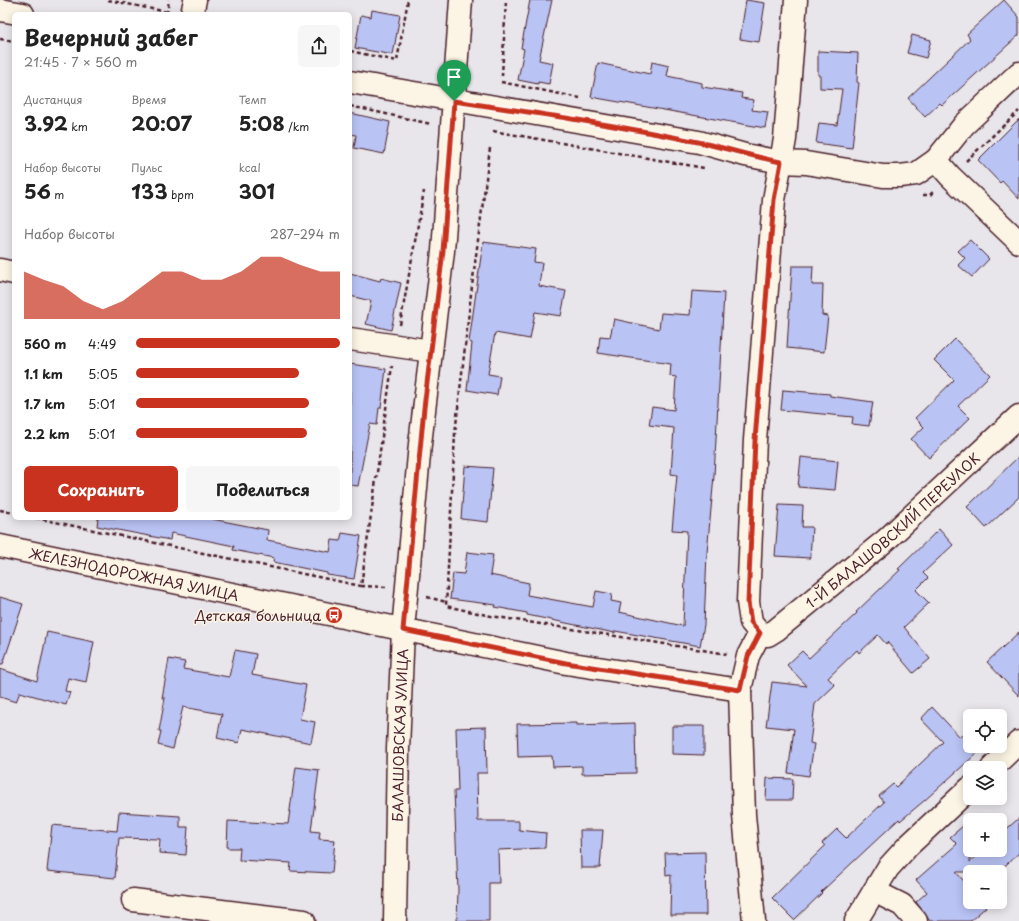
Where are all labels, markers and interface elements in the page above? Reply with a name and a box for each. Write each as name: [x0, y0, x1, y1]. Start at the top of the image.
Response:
text: Вечерний забег: [24, 20, 198, 53]
button: share: [298, 25, 340, 67]
text: 21:45 · 7 × 560 m: [24, 52, 137, 71]
pin: [437, 60, 471, 101]
icon: arrive: [443, 66, 465, 88]
text: Дистанция: [24, 91, 82, 108]
text: Время: [131, 91, 166, 108]
text: Темп: [239, 91, 266, 108]
text: 3.92: [24, 108, 68, 138]
text: 20:07: [131, 108, 192, 138]
text: 5:08: [239, 108, 285, 138]
text: km: [68, 118, 88, 135]
text: /km: [285, 118, 309, 135]
text: Набор высоты: [24, 159, 101, 176]
text: Пульс: [131, 159, 162, 176]
text: kcal: [239, 159, 261, 176]
text: 56: [24, 176, 51, 206]
text: 133: [131, 176, 168, 206]
text: 301: [239, 176, 275, 206]
text: m: [51, 186, 64, 203]
text: bpm: [168, 186, 194, 203]
text: Набор высоты: [24, 224, 115, 243]
text: 287–294 m: [270, 224, 340, 243]
text: 560 m: [24, 334, 66, 353]
text: 4:49: [88, 334, 116, 353]
text: 1.1 km: [24, 364, 63, 383]
text: 5:05: [88, 364, 118, 383]
text: 1.7 km: [24, 394, 65, 413]
text: 5:01: [88, 394, 115, 413]
text: 2.2 km: [24, 424, 70, 443]
text: 5:01: [88, 424, 115, 443]
street label: 1-Й БАЛАШОВСКИЙ ПЕРЕУЛОК: [800, 448, 984, 613]
button: Сохранить: [24, 466, 178, 512]
button: Поделиться: [186, 466, 340, 512]
street label: ЖЕЛЕЗНОДОРОЖНАЯ УЛИЦА: [27, 542, 241, 606]
place label: Детская больница: [194, 605, 321, 626]
bus stop icon: Детская больница: [324, 605, 344, 625]
street label: БАЛАШОВСКАЯ УЛИЦА: [386, 648, 413, 822]
map controls: [963, 709, 1007, 909]
button: locate: [963, 709, 1007, 753]
button: layers: [963, 761, 1007, 805]
button: +: [963, 813, 1007, 857]
button: −: [963, 865, 1007, 909]

